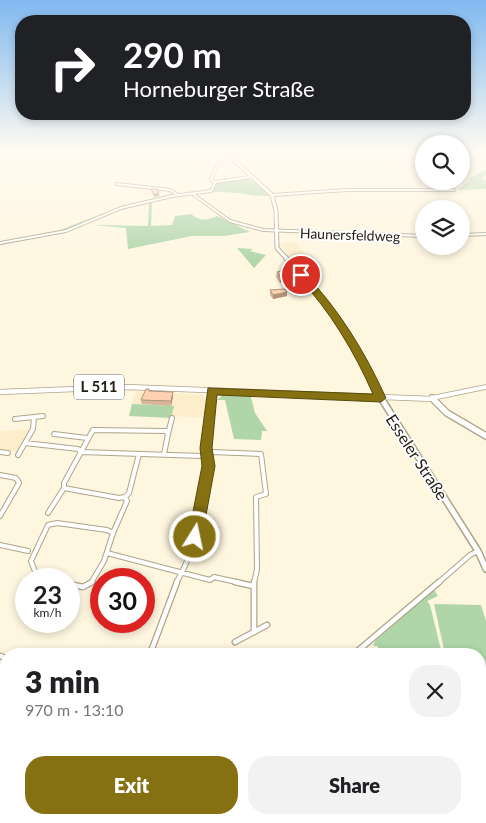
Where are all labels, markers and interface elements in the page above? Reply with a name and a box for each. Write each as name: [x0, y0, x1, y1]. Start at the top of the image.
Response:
text: 290 m: [123, 33, 222, 75]
icon: right: [40, 35, 105, 100]
text: Horneburger Straße: [123, 75, 315, 102]
map controls: [415, 135, 470, 255]
button: search: [415, 135, 470, 190]
button: layers: [415, 200, 470, 255]
street label: Haunersfeldweg: [300, 224, 400, 245]
pin: [280, 254, 322, 296]
icon: arrive: [287, 261, 315, 289]
road number: L 511: [74, 374, 124, 400]
street label: Esseler Straße: [383, 410, 452, 503]
position arrow: [168, 510, 220, 562]
speed limit sign: 30: [90, 568, 155, 633]
text: 23: [33, 579, 62, 609]
text: km/h: [33, 605, 62, 620]
text: 3 min: [25, 663, 100, 699]
button: close: [409, 665, 461, 717]
text: 970 m · 13:10: [25, 700, 124, 719]
button: Exit: [25, 756, 238, 814]
button: Share: [248, 756, 461, 814]

